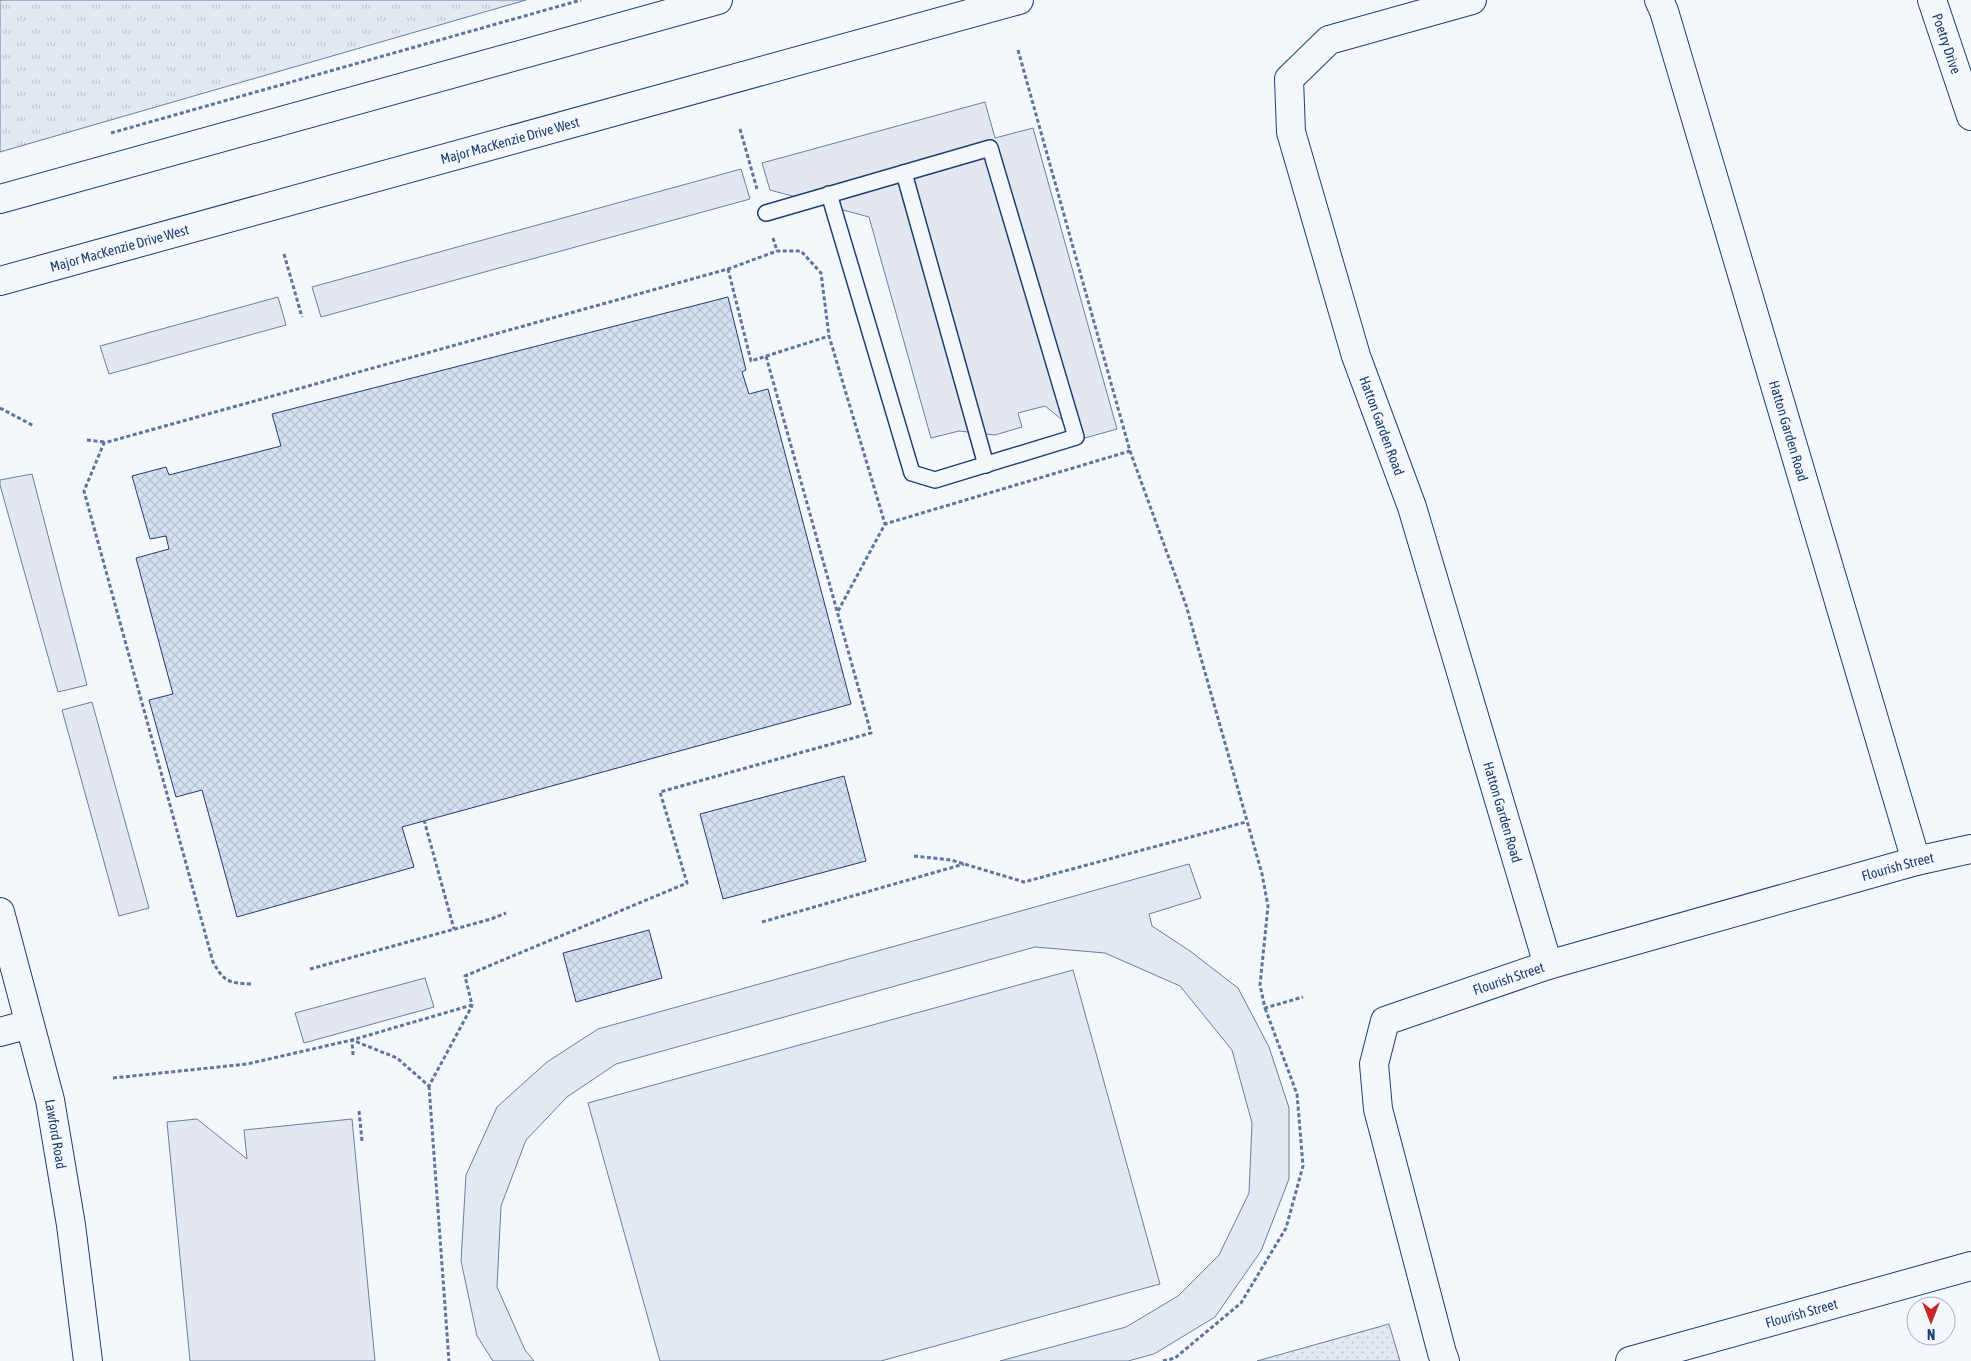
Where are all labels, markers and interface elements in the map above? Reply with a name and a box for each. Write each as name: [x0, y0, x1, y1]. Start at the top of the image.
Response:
street label: Poetry Drive: [1929, 11, 1964, 76]
street label: Major MacKenzie Drive West: [439, 114, 581, 167]
street label: Major MacKenzie Drive West: [48, 221, 191, 275]
street label: Hatton Garden Road: [1356, 374, 1408, 477]
street label: Hatton Garden Road: [1766, 379, 1811, 483]
street label: Hatton Garden Road: [1480, 760, 1525, 864]
street label: Flourish Street: [1860, 849, 1935, 884]
street label: Flourish Street: [1471, 959, 1546, 998]
street label: Lawford Road: [42, 1098, 69, 1170]
street label: Flourish Street: [1763, 1296, 1839, 1331]
north arrow: [1906, 1296, 1956, 1346]
text: N: [1927, 1326, 1935, 1342]

